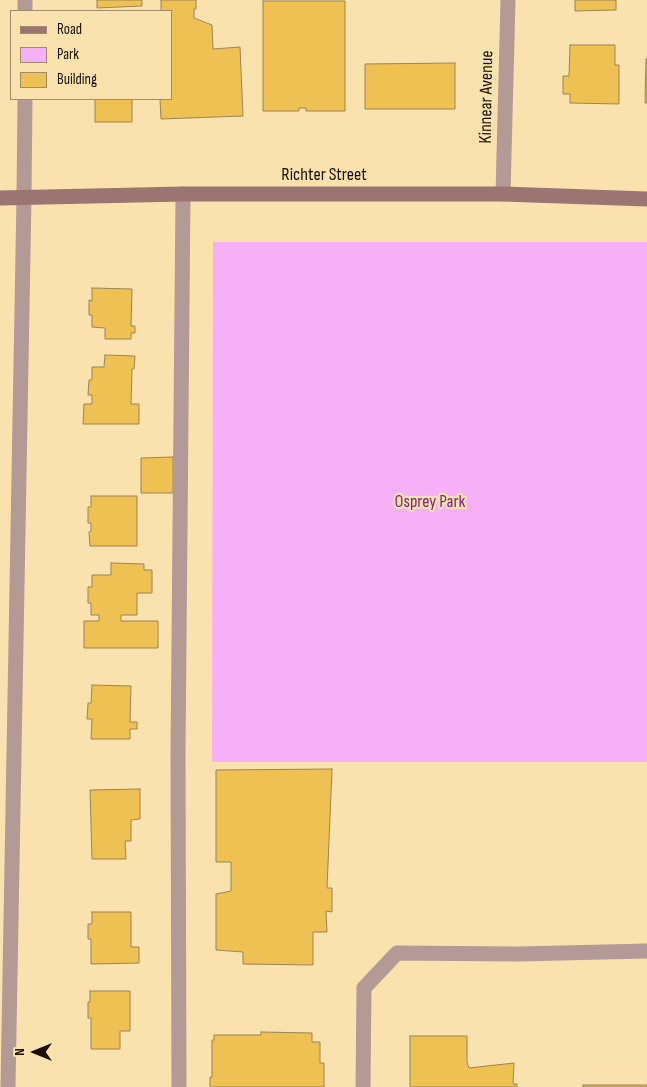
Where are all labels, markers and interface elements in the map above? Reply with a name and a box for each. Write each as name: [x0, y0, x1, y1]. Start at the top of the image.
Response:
legend: [10, 10, 172, 100]
text: Road: [57, 20, 82, 39]
text: Park: [57, 45, 79, 64]
street label: Kinnear Avenue: [475, 50, 499, 144]
text: Building: [57, 70, 97, 89]
street label: Richter Street: [281, 164, 367, 186]
park label: Osprey Park: [395, 491, 465, 513]
north arrow: [10, 1027, 60, 1077]
text: N: [11, 1048, 28, 1056]

